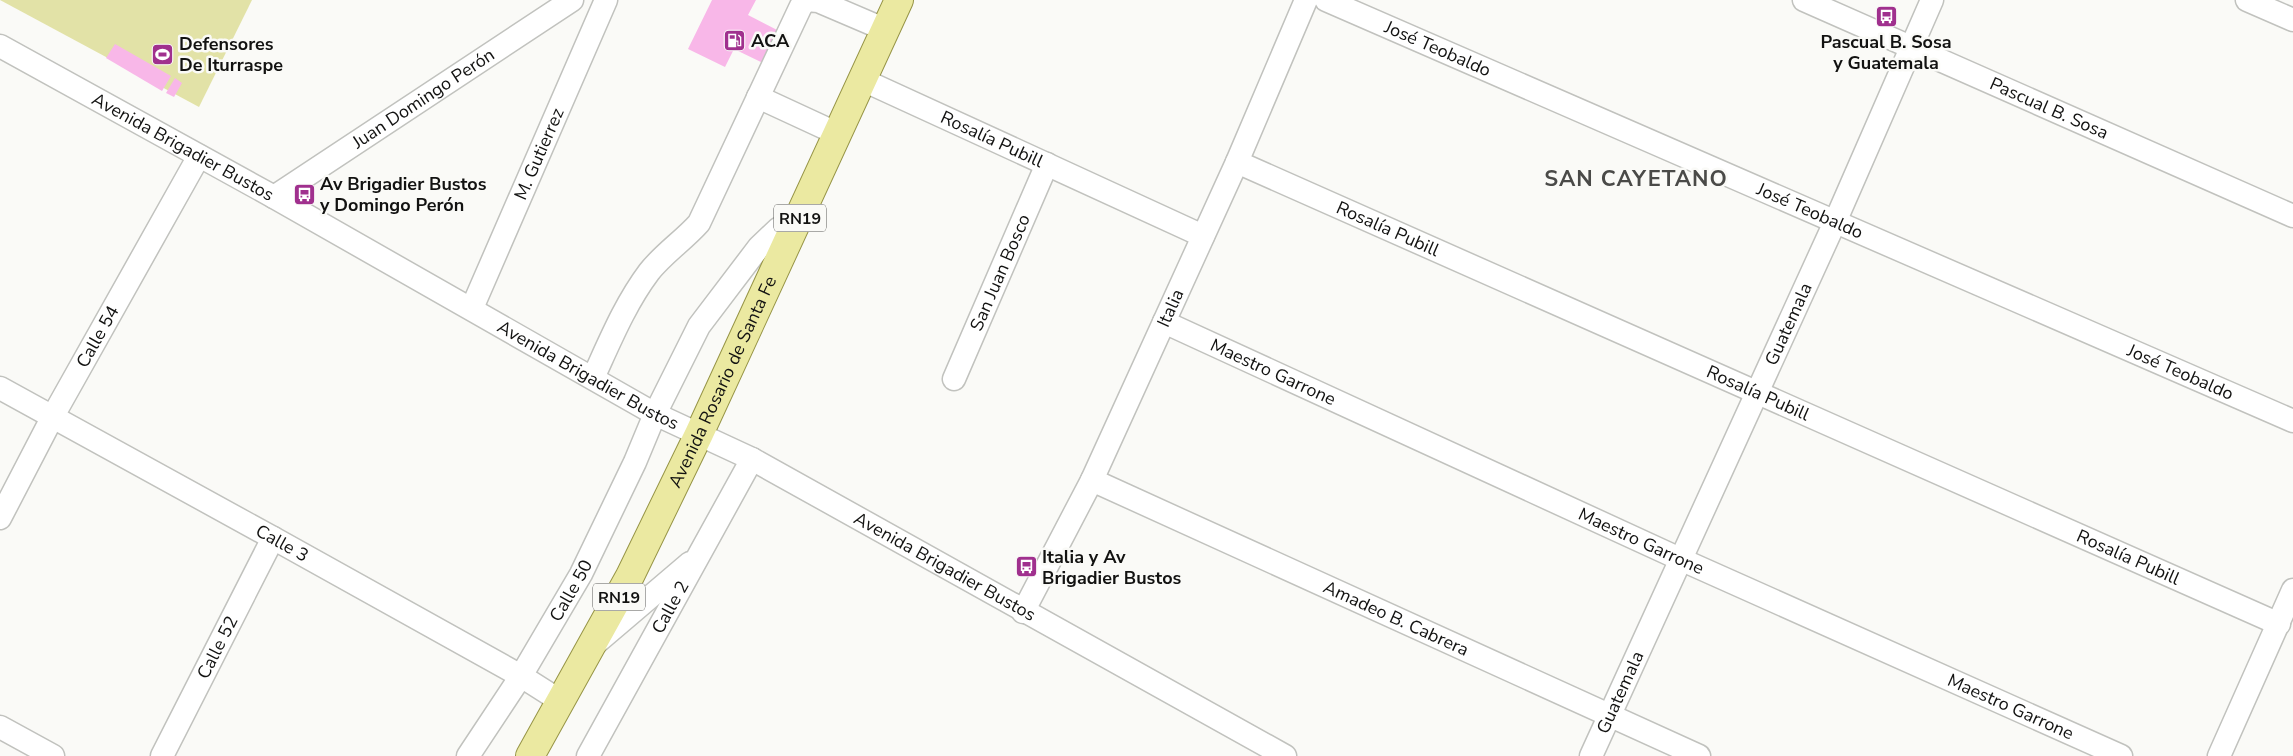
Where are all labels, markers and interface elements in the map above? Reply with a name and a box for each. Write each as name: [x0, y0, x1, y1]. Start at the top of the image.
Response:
bus stop icon: Pascual B. Sosa y Guatemala: [1874, 5, 1898, 29]
street label: José Teobaldo: [1380, 15, 1495, 82]
fuel station icon: ACA: [723, 29, 747, 53]
place label: ACA: [751, 29, 790, 53]
place label: Pascual B. Sosa y Guatemala: [1820, 30, 1952, 75]
place label: Defensores De Iturraspe: [179, 32, 283, 77]
sports icon: Defensores De Iturraspe: [151, 42, 175, 66]
street label: Juan Domingo Perón: [347, 43, 499, 155]
street label: Pascual B. Sosa: [1986, 72, 2112, 145]
street label: Avenida Brigadier Bustos: [88, 87, 278, 207]
street label: M. Gutierrez: [508, 104, 570, 204]
street label: Rosalía Pubill: [937, 105, 1048, 173]
district label: SAN CAYETANO: [1544, 164, 1728, 194]
place label: Av Brigadier Bustos y Domingo Perón: [319, 172, 487, 217]
street label: José Teobaldo: [1752, 177, 1867, 244]
bus stop icon: Av Brigadier Bustos y Domingo Perón: [292, 182, 316, 206]
street label: Rosalía Pubill: [1332, 196, 1444, 263]
road number: RN19: [774, 204, 826, 232]
street label: San Juan Bosco: [964, 210, 1036, 335]
street label: Avenida Rosario de Santa Fe: [663, 272, 782, 492]
street label: Guatemala: [1759, 279, 1818, 369]
street label: Italia: [1151, 285, 1190, 331]
street label: Calle 54: [71, 301, 125, 372]
street label: Avenida Brigadier Bustos: [493, 315, 683, 435]
street label: Maestro Garrone: [1206, 333, 1340, 411]
street label: José Teobaldo: [2123, 338, 2237, 406]
street label: Rosalía Pubill: [1703, 360, 1814, 427]
street label: Maestro Garrone: [1574, 502, 1708, 580]
street label: Avenida Brigadier Bustos: [850, 506, 1040, 627]
street label: Calle 3: [251, 519, 313, 567]
street label: Rosalía Pubill: [2073, 524, 2184, 591]
place label: Italia y Av Brigadier Bustos: [1042, 545, 1181, 590]
bus stop icon: Italia y Av Brigadier Bustos: [1014, 555, 1038, 579]
street label: Calle 50: [544, 556, 598, 626]
street label: Amadeo B. Cabrera: [1319, 575, 1473, 662]
street label: Calle 2: [646, 576, 694, 638]
road number: RN19: [593, 584, 645, 610]
street label: Calle 52: [191, 612, 243, 683]
street label: Guatemala: [1591, 647, 1649, 738]
street label: Maestro Garrone: [1944, 668, 2078, 745]

